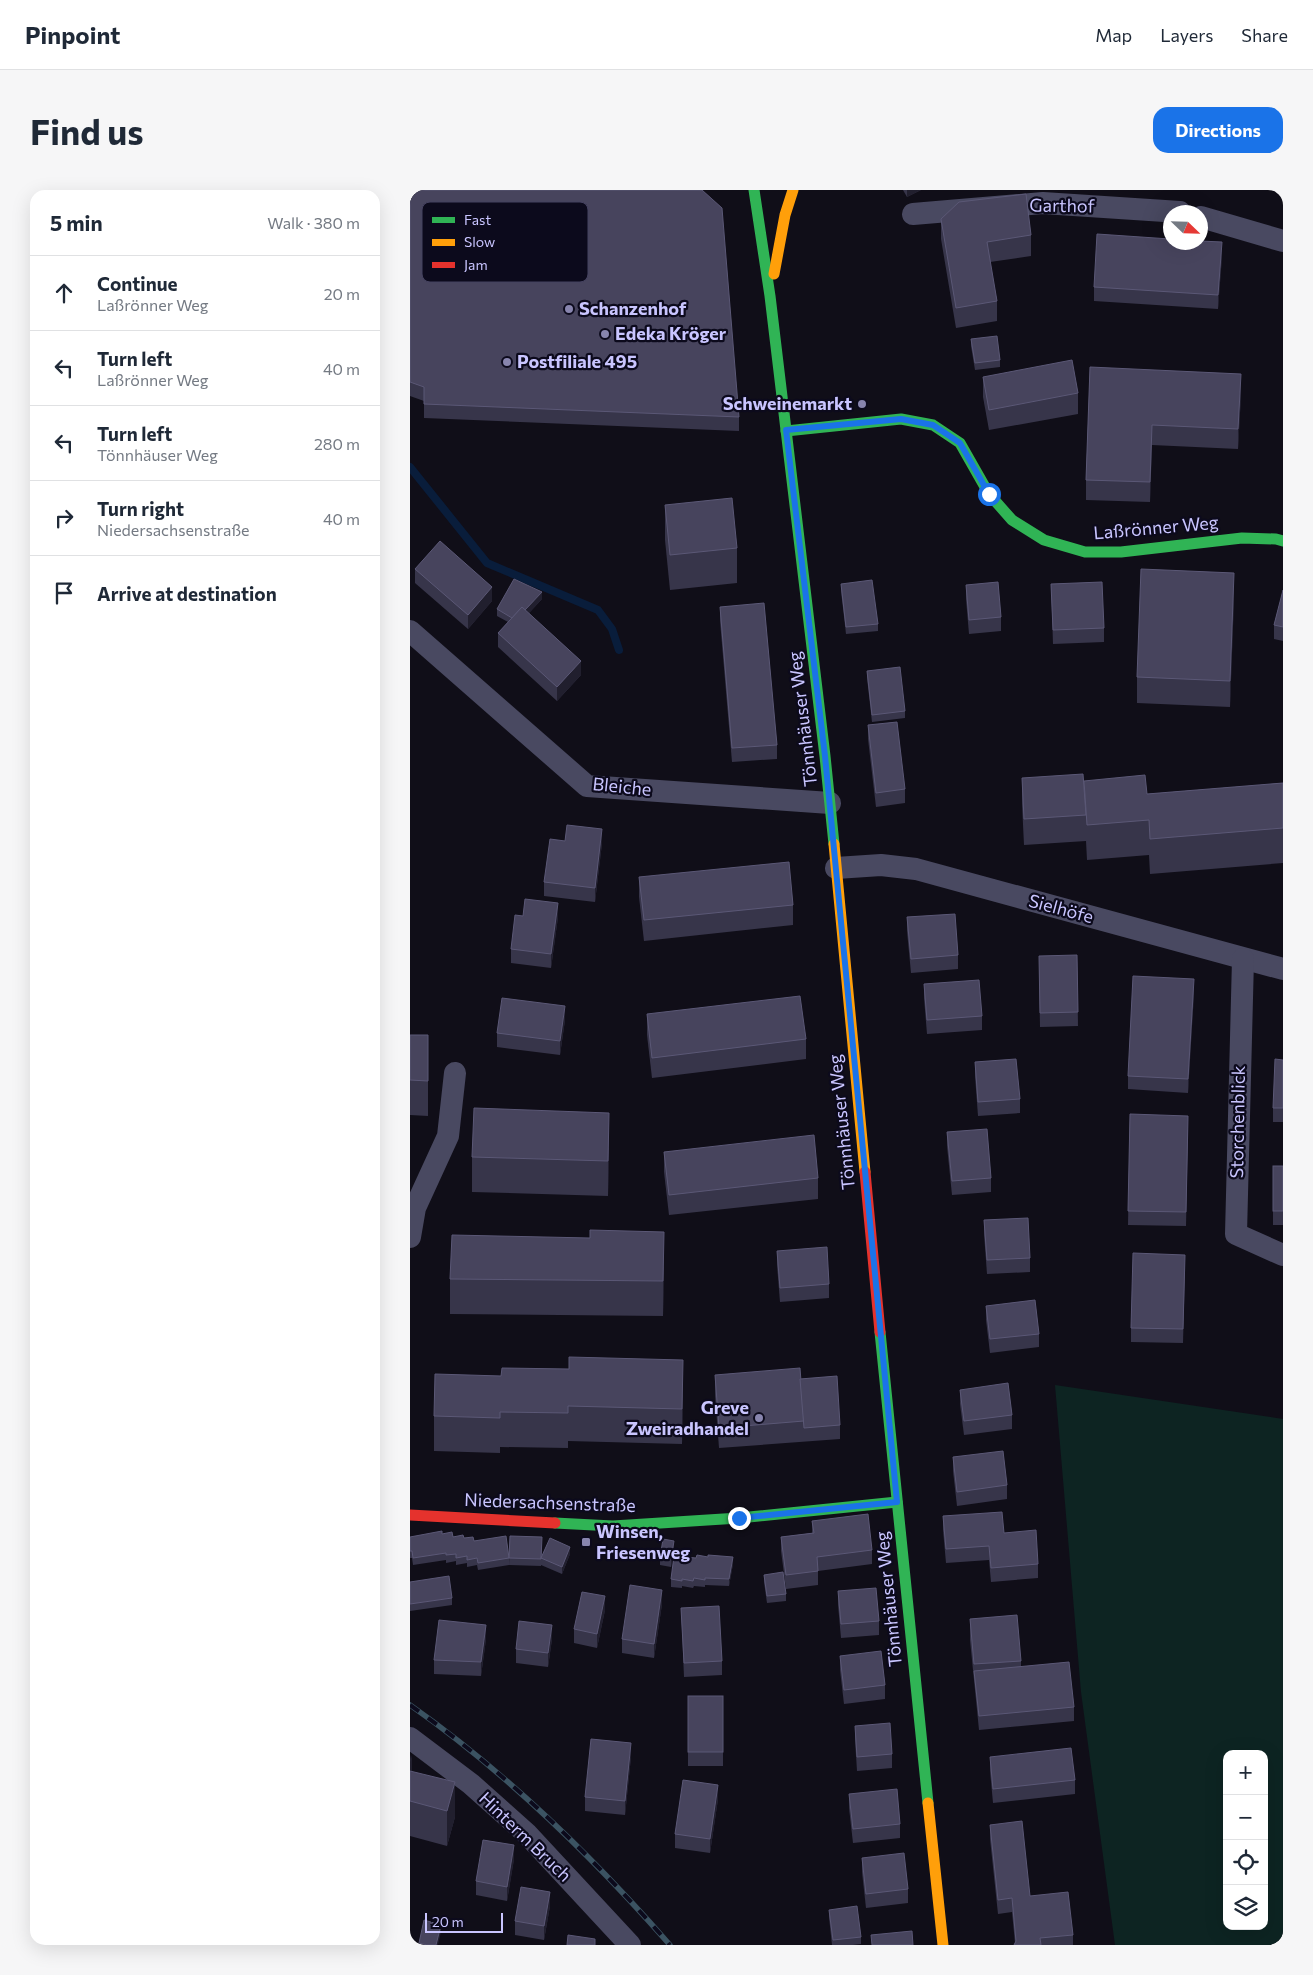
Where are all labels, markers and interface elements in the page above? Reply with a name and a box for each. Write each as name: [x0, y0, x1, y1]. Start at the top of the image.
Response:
text: Pinpoint: [25, 20, 120, 49]
text: Map: [1095, 24, 1132, 46]
text: Layers: [1160, 24, 1213, 46]
text: Share: [1241, 24, 1288, 46]
button: Directions: [1153, 107, 1283, 153]
text: Find us: [30, 109, 144, 152]
street label: Garthof: [1029, 193, 1096, 217]
legend: [422, 202, 588, 282]
north arrow: [1163, 205, 1208, 250]
text: 5 min: [50, 210, 103, 235]
text: Fast: [464, 211, 491, 228]
text: Walk · 380 m: [267, 213, 360, 232]
text: Slow: [464, 233, 495, 250]
text: Jam: [464, 256, 488, 273]
text: Continue: [97, 272, 177, 295]
icon: ahead: [50, 279, 78, 307]
text: 20 m: [324, 284, 360, 303]
text: Laßrönner Weg: [97, 295, 208, 314]
place label: Schanzenhof: [579, 297, 687, 319]
marker: Schanzenhof: [563, 303, 575, 315]
place label: Edeka Kröger: [615, 322, 727, 344]
marker: Edeka Kröger: [599, 328, 611, 340]
text: Turn left: [97, 347, 172, 370]
place label: Postfiliale 495: [517, 350, 637, 372]
icon: left: [50, 354, 78, 382]
marker: Postfiliale 495: [501, 356, 513, 368]
text: 40 m: [323, 359, 360, 378]
text: Laßrönner Weg: [97, 370, 208, 389]
place label: Schweinemarkt: [723, 392, 852, 414]
marker: Schweinemarkt: [856, 398, 868, 410]
text: Turn left: [97, 422, 172, 445]
icon: left: [50, 429, 78, 457]
text: 280 m: [314, 434, 360, 453]
text: Tönnhäuser Weg: [97, 445, 218, 464]
route start: [978, 483, 1001, 506]
text: Turn right: [97, 497, 184, 520]
icon: right: [50, 504, 78, 532]
text: 40 m: [323, 509, 360, 528]
street label: Laßrönner Weg: [1092, 511, 1220, 543]
text: Niedersachsenstraße: [97, 520, 250, 539]
icon: arrive: [50, 579, 78, 607]
text: Arrive at destination: [97, 582, 277, 605]
street label: Tönnhäuser Weg: [783, 650, 821, 788]
street label: Bleiche: [592, 772, 653, 800]
street label: Sielhöfe: [1026, 889, 1096, 927]
street label: Tönnhäuser Weg: [823, 1053, 859, 1191]
street label: Storchenblick: [1225, 1065, 1249, 1179]
place label: Greve Zweiradhandel: [626, 1396, 749, 1439]
marker: Greve Zweiradhandel: [753, 1412, 765, 1424]
street label: Niedersachsenstraße: [464, 1488, 636, 1516]
route end: [728, 1507, 751, 1530]
place label: Winsen, Friesenweg: [596, 1520, 690, 1563]
street label: Tönnhäuser Weg: [870, 1530, 906, 1668]
marker: Winsen, Friesenweg: [580, 1536, 592, 1548]
map controls: [1223, 1750, 1268, 1930]
button: +: [1223, 1750, 1268, 1795]
street label: Hinterm Bruch: [475, 1787, 576, 1886]
button: −: [1223, 1795, 1268, 1840]
button: locate: [1223, 1840, 1268, 1885]
button: layers: [1223, 1885, 1268, 1930]
scale bar: [425, 1910, 502, 1933]
text: 20 m: [432, 1913, 464, 1930]

